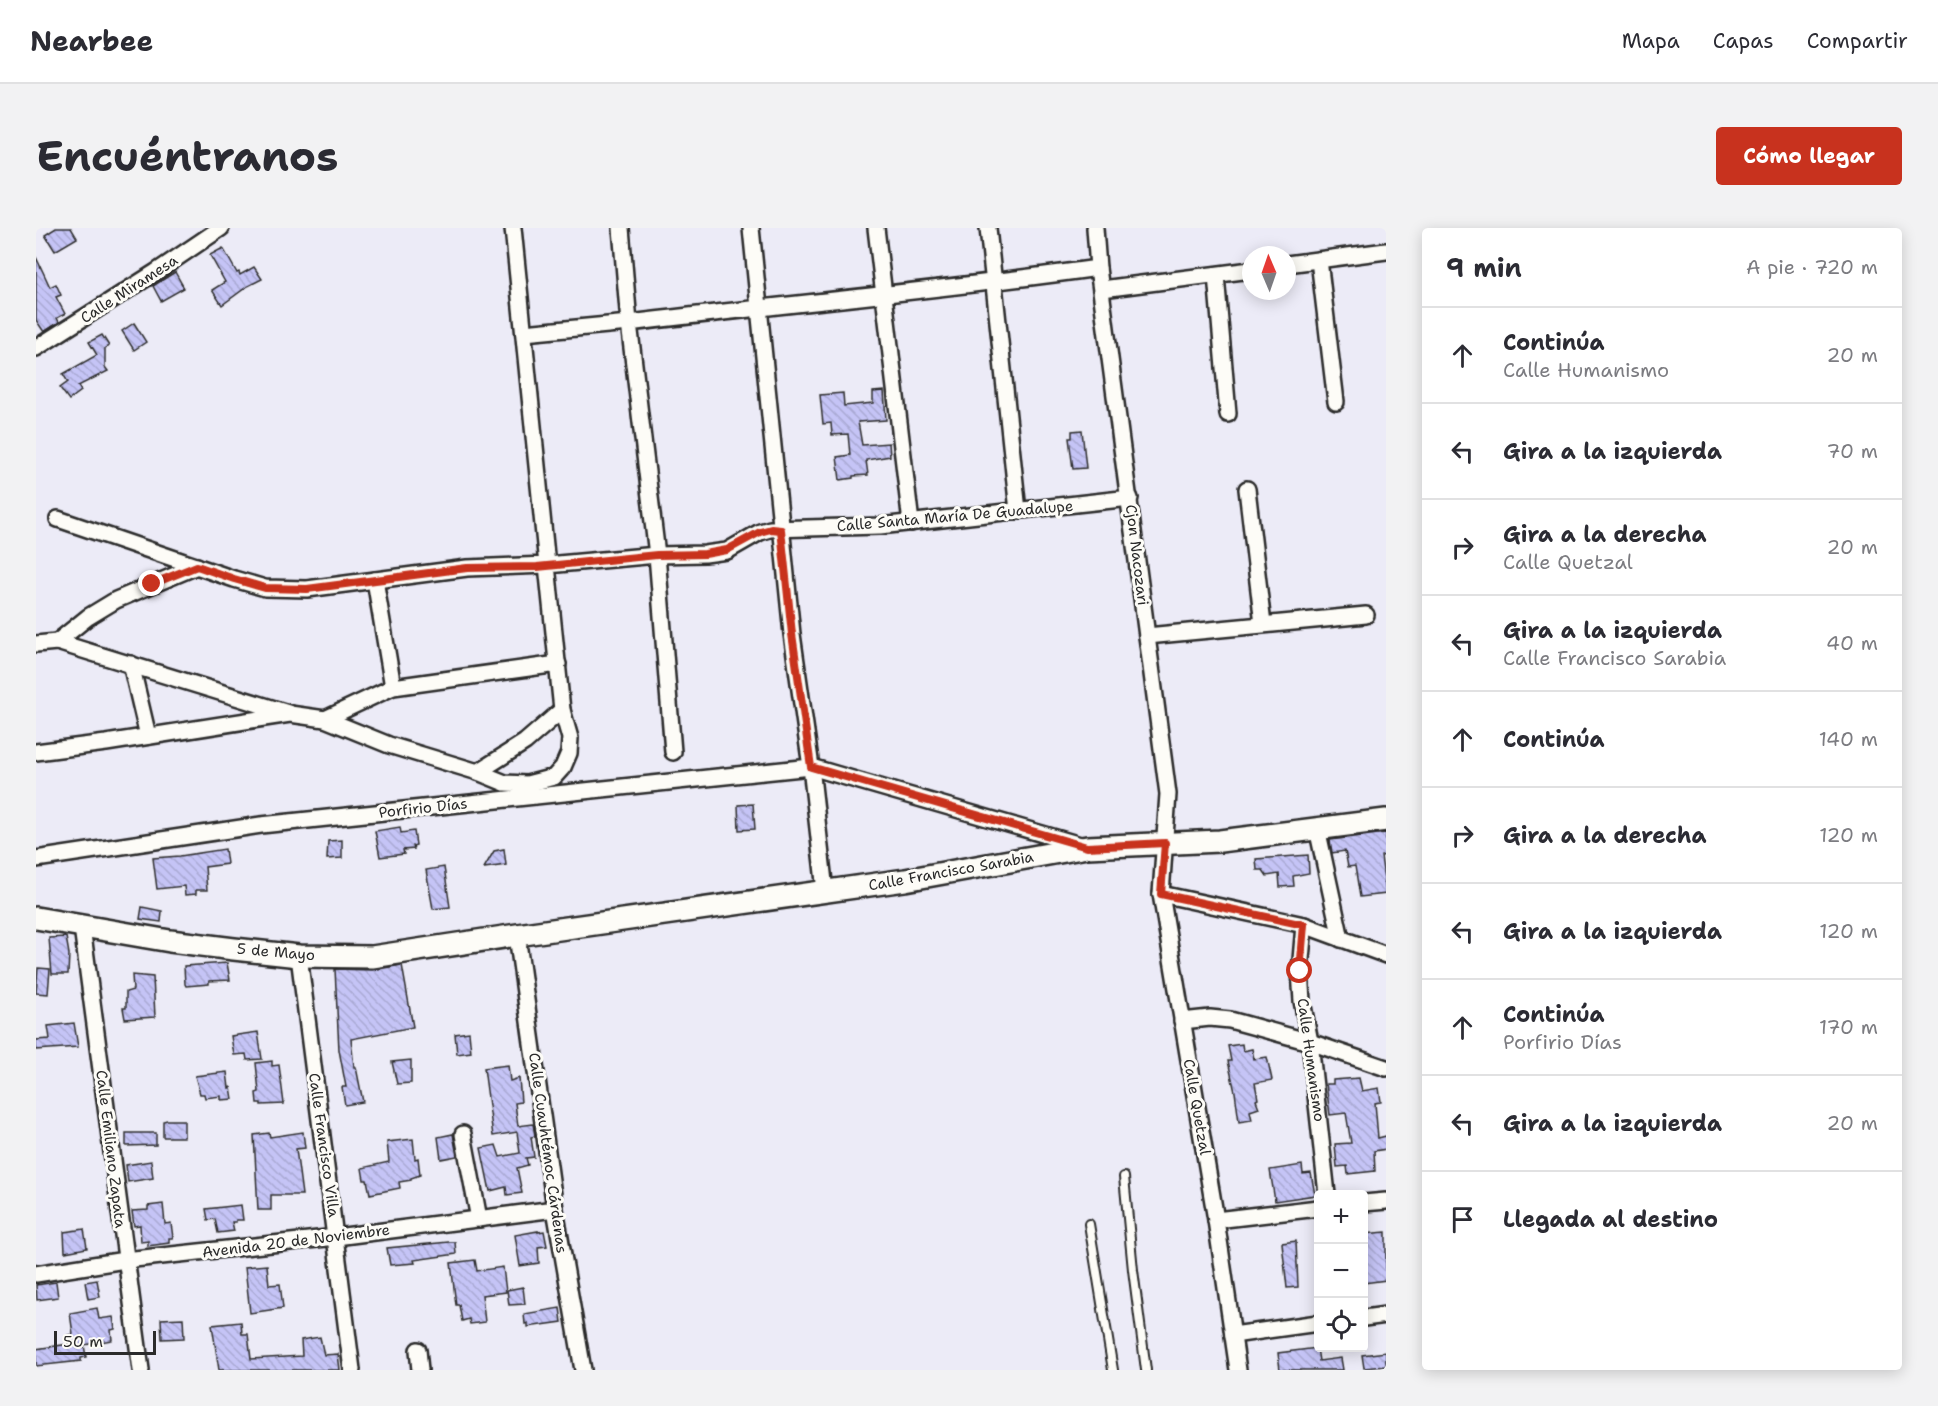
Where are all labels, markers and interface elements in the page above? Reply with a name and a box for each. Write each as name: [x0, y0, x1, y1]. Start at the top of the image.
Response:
text: Nearbee: [30, 22, 153, 60]
text: Mapa: [1622, 27, 1680, 55]
text: Capas: [1713, 27, 1774, 55]
text: Compartir: [1807, 27, 1908, 55]
button: Cómo llegar: [1716, 127, 1902, 185]
text: Encuéntranos: [36, 128, 338, 184]
north arrow: [1242, 246, 1296, 300]
street label: Calle Miramesa: [77, 250, 182, 328]
text: 9 min: [1446, 250, 1522, 285]
text: A pie · 720 m: [1746, 254, 1878, 280]
text: Continúa: [1503, 328, 1605, 357]
icon: ahead: [1446, 339, 1479, 372]
text: 20 m: [1827, 342, 1878, 368]
text: Calle Humanismo: [1503, 357, 1669, 383]
icon: left: [1446, 435, 1479, 468]
text: Gira a la izquierda: [1503, 437, 1722, 466]
text: 70 m: [1826, 438, 1878, 464]
street label: Calle Santa María De Guadalupe: [836, 496, 1074, 536]
street label: Cjon Nacozari: [1121, 503, 1153, 607]
text: Gira a la derecha: [1503, 520, 1707, 549]
icon: right: [1446, 531, 1479, 564]
text: 20 m: [1827, 534, 1878, 560]
text: Calle Quetzal: [1503, 549, 1633, 575]
route end: [138, 570, 164, 596]
text: Gira a la izquierda: [1503, 616, 1722, 645]
icon: left: [1446, 627, 1479, 660]
text: 40 m: [1826, 630, 1878, 656]
text: Calle Francisco Sarabia: [1503, 645, 1726, 671]
icon: ahead: [1446, 723, 1479, 756]
text: Continúa: [1503, 725, 1605, 754]
text: 140 m: [1819, 726, 1878, 752]
street label: Porfirio Días: [378, 793, 468, 823]
icon: right: [1446, 819, 1479, 852]
text: Gira a la derecha: [1503, 821, 1707, 850]
text: 120 m: [1819, 822, 1878, 848]
street label: Calle Francisco Sarabia: [867, 847, 1036, 895]
icon: left: [1446, 915, 1479, 948]
text: Gira a la izquierda: [1503, 917, 1722, 946]
text: 120 m: [1819, 918, 1878, 944]
street label: 5 de Mayo: [236, 939, 316, 965]
route start: [1286, 957, 1312, 983]
street label: Calle Humanismo: [1292, 997, 1330, 1123]
text: Continúa: [1503, 1000, 1605, 1029]
icon: ahead: [1446, 1011, 1479, 1044]
text: 170 m: [1819, 1014, 1878, 1040]
text: Porfirio Días: [1503, 1029, 1622, 1055]
street label: Calle Cuauhtémoc Cárdenas: [524, 1052, 572, 1254]
street label: Calle Quetzal: [1179, 1057, 1215, 1157]
street label: Calle Emiliano Zapata: [91, 1069, 131, 1230]
street label: Calle Francisco Villa: [304, 1072, 344, 1219]
icon: left: [1446, 1107, 1479, 1140]
text: Gira a la izquierda: [1503, 1109, 1722, 1138]
text: 20 m: [1827, 1110, 1878, 1136]
map controls: [1314, 1190, 1368, 1352]
button: +: [1314, 1190, 1368, 1244]
icon: arrive: [1446, 1203, 1479, 1236]
text: Llegada al destino: [1503, 1205, 1718, 1234]
street label: Avenida 20 de Noviembre: [201, 1220, 391, 1262]
button: −: [1314, 1244, 1368, 1298]
button: locate: [1314, 1298, 1368, 1352]
scale bar: [54, 1328, 156, 1356]
text: 50 m: [63, 1331, 103, 1352]

